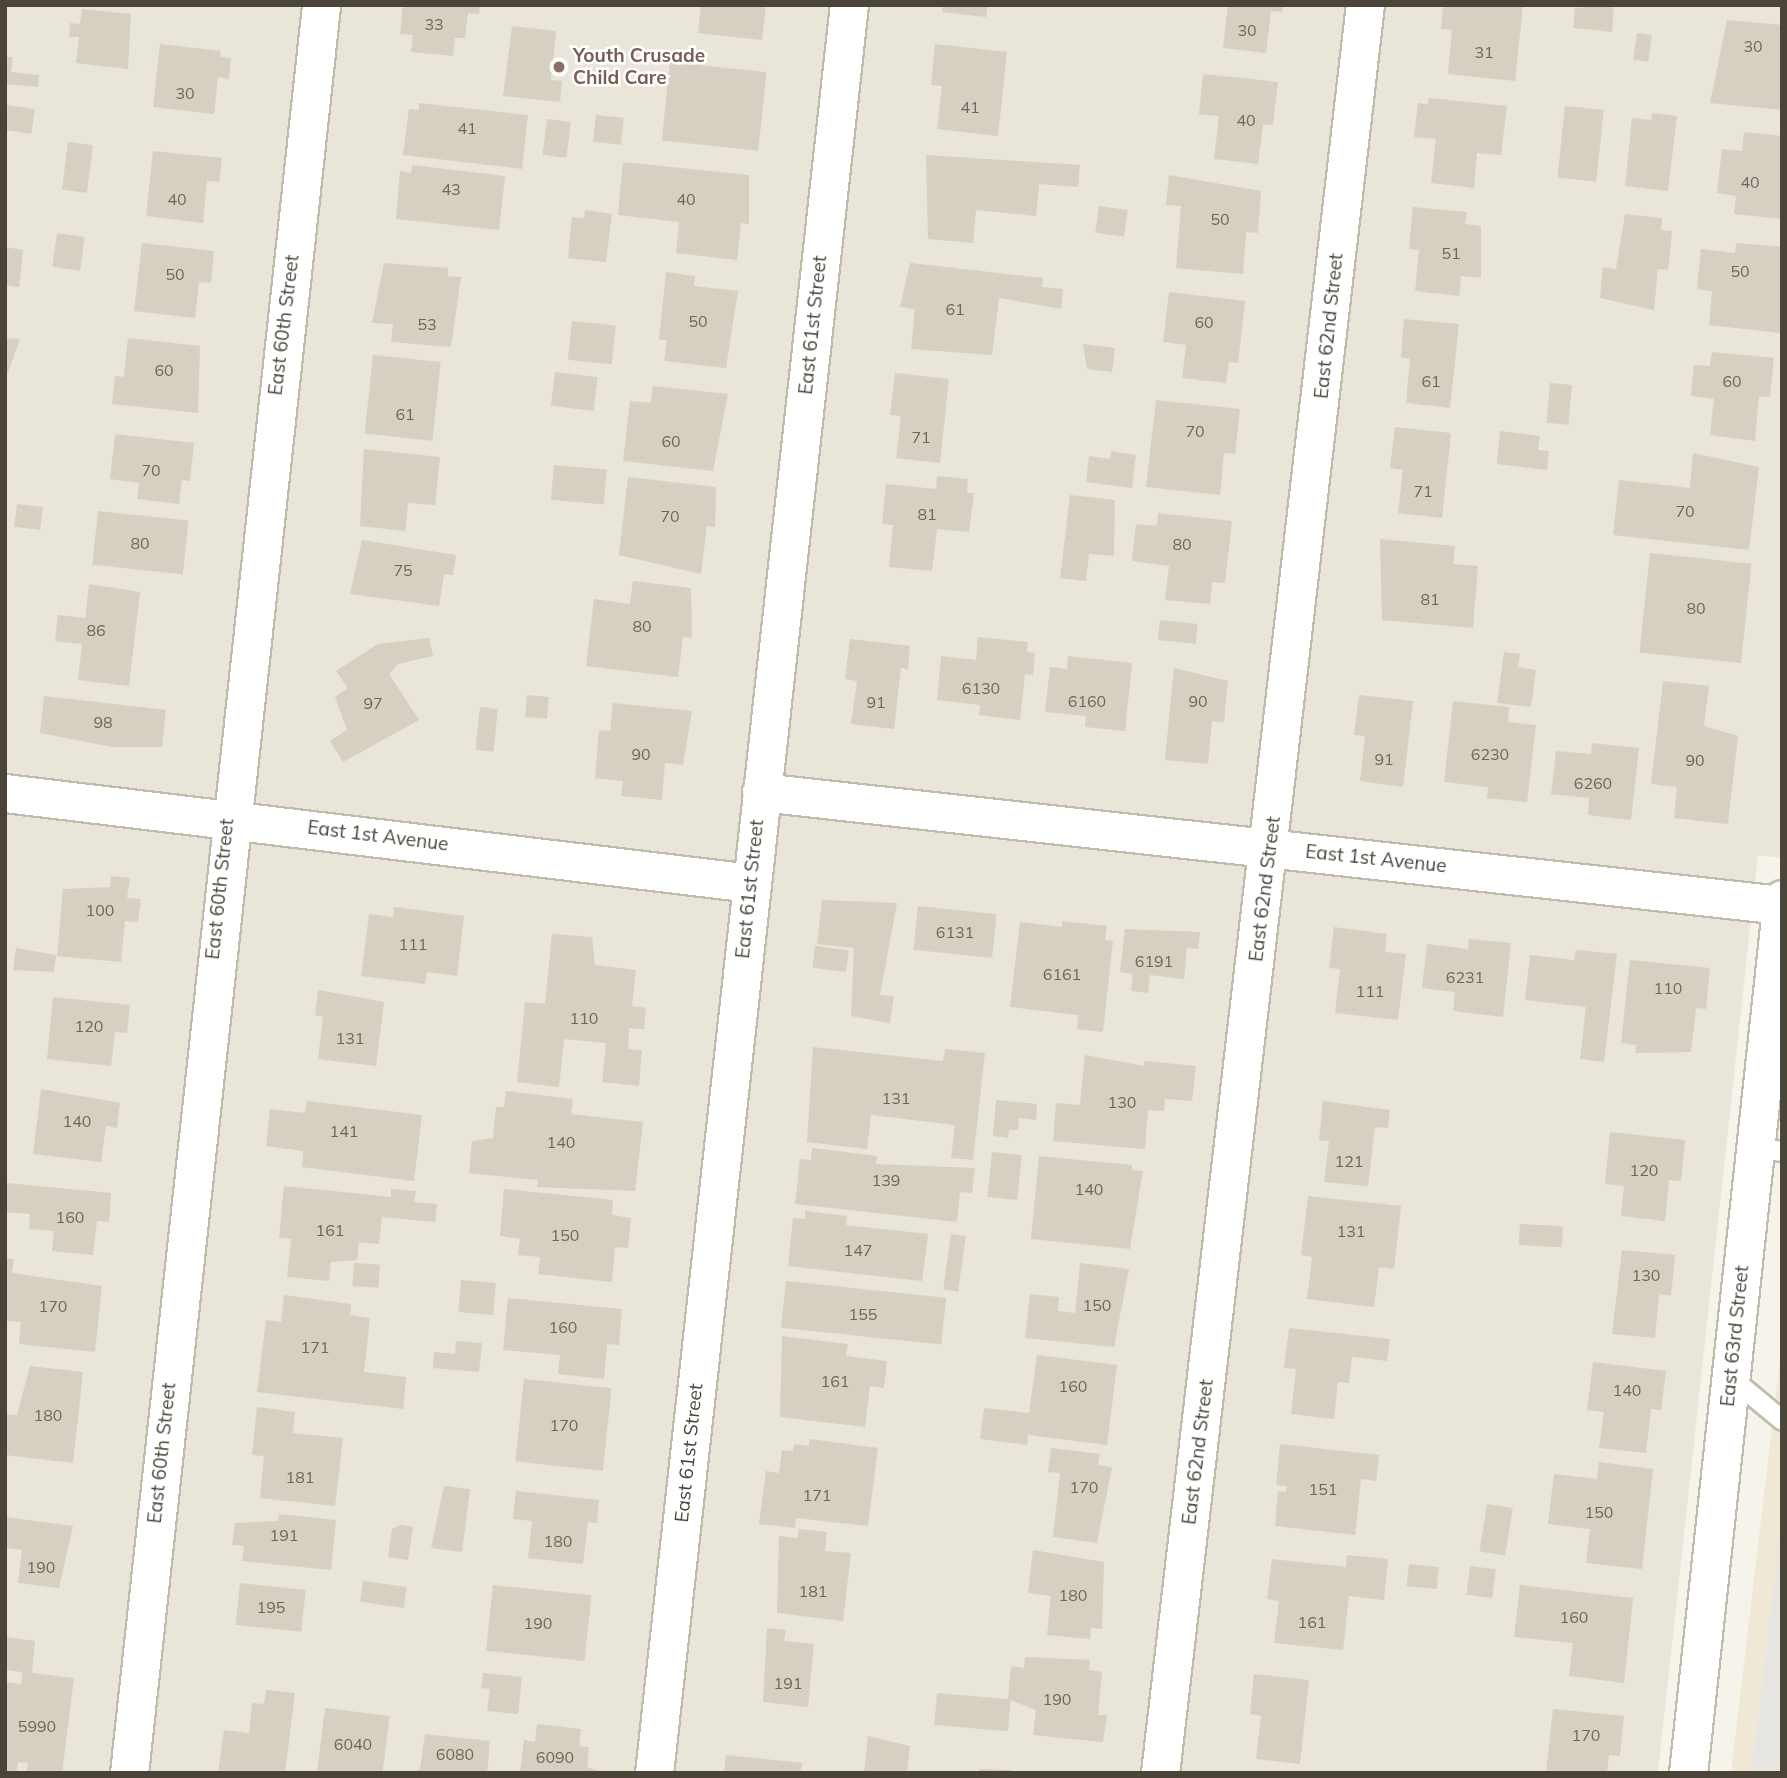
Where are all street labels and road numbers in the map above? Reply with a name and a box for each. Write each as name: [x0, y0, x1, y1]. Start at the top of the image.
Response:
street label: East 62nd Street: [1310, 252, 1348, 400]
street label: East 60th Street: [264, 253, 304, 397]
street label: East 61st Street: [794, 254, 832, 396]
street label: East 62nd Street: [1245, 815, 1285, 963]
street label: East 1st Avenue: [306, 816, 450, 856]
street label: East 60th Street: [201, 817, 239, 961]
street label: East 61st Street: [731, 818, 769, 960]
street label: East 1st Avenue: [1304, 840, 1448, 878]
street label: East 63rd Street: [1716, 1264, 1754, 1408]
street label: East 62nd Street: [1178, 1378, 1218, 1526]
street label: East 60th Street: [143, 1381, 181, 1525]
street label: East 61st Street: [670, 1382, 708, 1524]

